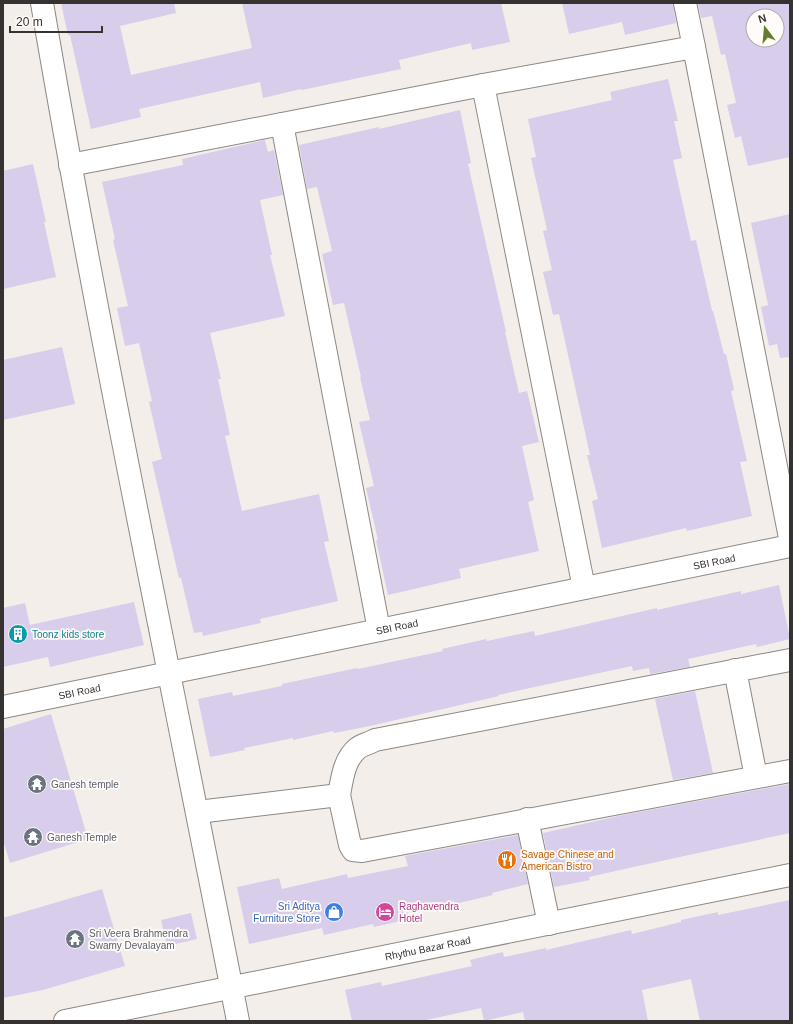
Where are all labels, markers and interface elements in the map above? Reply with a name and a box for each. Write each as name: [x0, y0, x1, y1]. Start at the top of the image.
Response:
scale bar: [10, 8, 102, 34]
north arrow: [745, 8, 785, 48]
text: N: [757, 12, 768, 25]
text: 20 m: [16, 15, 43, 29]
street label: SBI Road: [692, 552, 736, 571]
street label: SBI Road: [375, 617, 419, 636]
building icon: Toonz kids store: [7, 623, 29, 645]
place label: Toonz kids store: [32, 629, 105, 640]
street label: SBI Road: [57, 682, 101, 701]
temple icon: Ganesh temple: [26, 773, 48, 795]
place label: Ganesh temple: [51, 779, 119, 790]
temple icon: Ganesh Temple: [22, 826, 44, 848]
place label: Ganesh Temple: [47, 832, 117, 843]
restaurant icon: Savage Chinese and American Bistro: [496, 849, 518, 871]
place label: Savage Chinese and American Bistro: [521, 849, 614, 872]
place label: Sri Aditya Furniture Store: [253, 901, 320, 924]
shop icon: Sri Aditya Furniture Store: [323, 901, 345, 923]
hotel icon: Raghavendra Hotel: [374, 901, 396, 923]
place label: Raghavendra Hotel: [399, 901, 459, 924]
temple icon: Sri Veera Brahmendra Swamy Devalayam: [64, 928, 86, 950]
place label: Sri Veera Brahmendra Swamy Devalayam: [89, 928, 188, 951]
street label: Rhythu Bazar Road: [384, 934, 472, 962]

